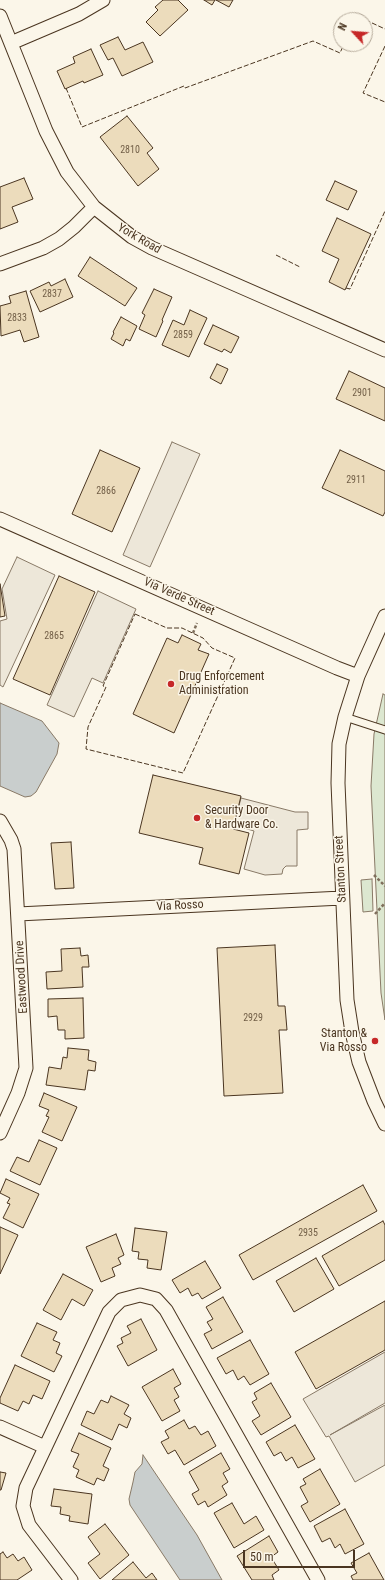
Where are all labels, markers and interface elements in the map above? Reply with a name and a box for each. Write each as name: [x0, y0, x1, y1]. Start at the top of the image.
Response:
north arrow: [333, 12, 373, 52]
text: N: [335, 21, 350, 33]
house number: 2810: [120, 144, 140, 156]
street label: York Road: [115, 221, 163, 257]
house number: 2837: [42, 288, 62, 300]
house number: 2833: [7, 312, 27, 324]
house number: 2859: [173, 329, 193, 341]
house number: 2901: [352, 387, 372, 399]
house number: 2911: [346, 474, 366, 486]
house number: 2866: [96, 485, 116, 497]
street label: Via Verde Street: [141, 575, 217, 619]
house number: 2865: [44, 630, 64, 642]
place label: Drug Enforcement Administration: [179, 670, 264, 698]
marker: Drug Enforcement Administration: [166, 679, 176, 689]
place label: Security Door & Hardware Co.: [205, 804, 278, 832]
marker: Security Door & Hardware Co.: [192, 813, 202, 823]
street label: Stanton Street: [332, 835, 350, 903]
street label: Via Rosso: [156, 898, 204, 914]
street label: Eastwood Drive: [13, 940, 31, 1014]
house number: 2929: [243, 1012, 263, 1024]
place label: Stanton & Via Rosso: [320, 1027, 367, 1055]
marker: Stanton & Via Rosso: [370, 1036, 380, 1046]
house number: 2935: [298, 1227, 318, 1239]
scale bar: [245, 1542, 357, 1568]
text: 50 m: [250, 1550, 274, 1564]

